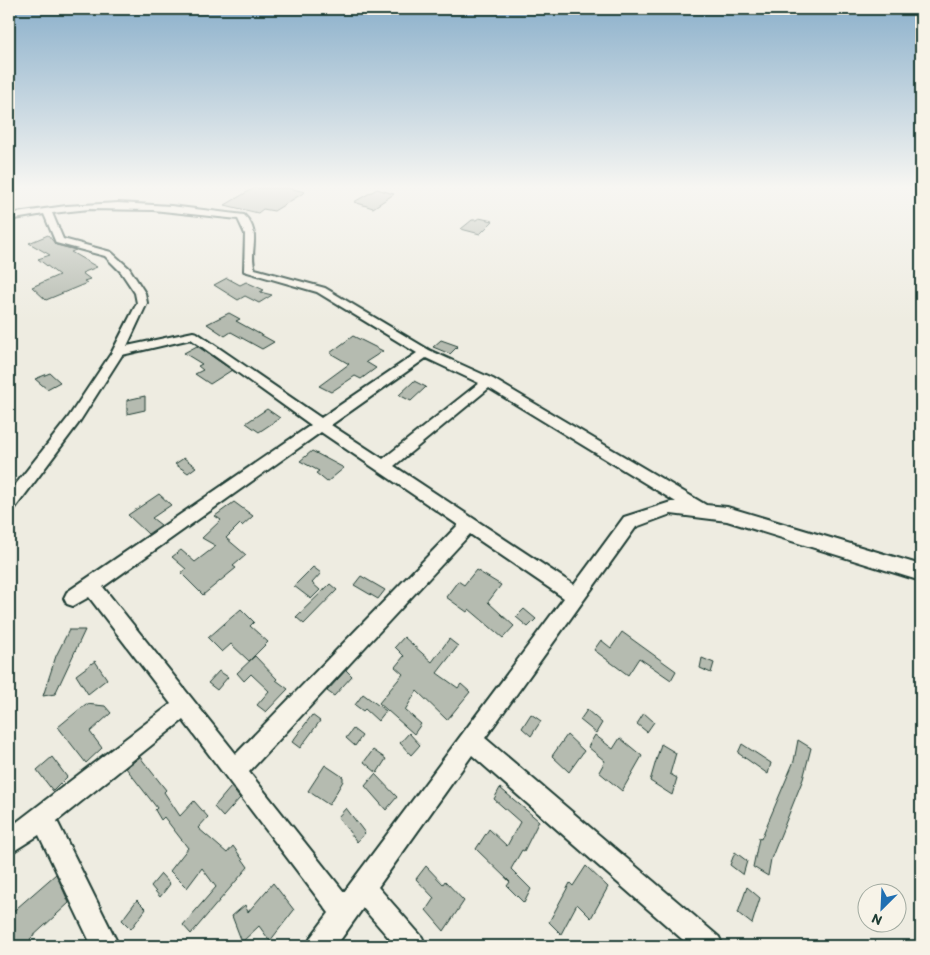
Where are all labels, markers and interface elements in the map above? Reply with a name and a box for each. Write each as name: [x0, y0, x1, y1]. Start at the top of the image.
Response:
north arrow: [858, 882, 908, 932]
text: N: [869, 910, 885, 929]

